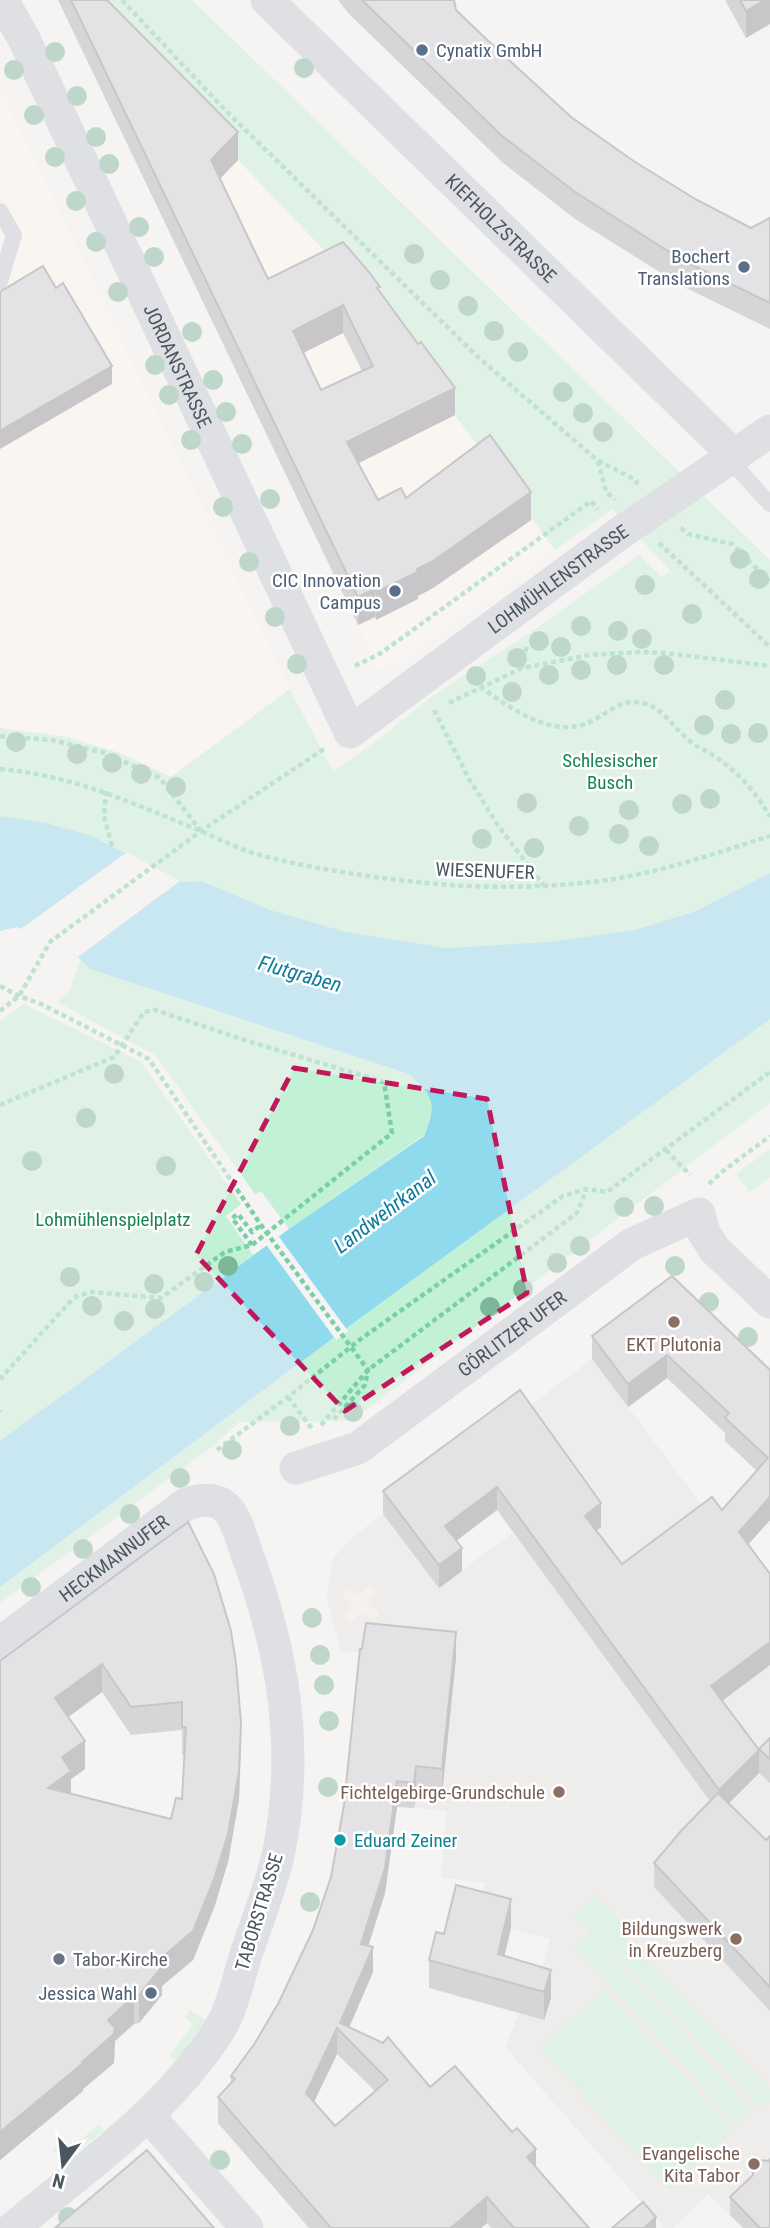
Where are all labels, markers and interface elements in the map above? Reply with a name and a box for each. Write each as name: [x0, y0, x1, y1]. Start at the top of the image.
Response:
place label: Cynatix GmbH: [436, 39, 542, 62]
marker: Cynatix GmbH: [414, 42, 430, 58]
street label: KIEFHOLZSTRASSE: [441, 169, 561, 287]
place label: Bochert Translations: [638, 245, 730, 290]
marker: Bochert Translations: [736, 259, 752, 275]
street label: JORDANSTRASSE: [139, 300, 217, 431]
street label: LOHMÜHLENSTRASSE: [483, 519, 633, 638]
place label: CIC Innovation Campus: [272, 569, 381, 614]
marker: CIC Innovation Campus: [387, 583, 403, 599]
park label: Schlesischer Busch: [562, 749, 658, 794]
street label: WIESENUFER: [435, 858, 535, 884]
water label: Flutgraben: [256, 951, 344, 997]
water label: Landwehrkanal: [329, 1166, 441, 1258]
park label: Lohmühlenspielplatz: [35, 1208, 191, 1231]
street label: GÖRLITZER UFER: [453, 1286, 571, 1381]
marker: EKT Plutonia: [666, 1314, 682, 1330]
place label: EKT Plutonia: [626, 1333, 722, 1356]
street label: HECKMANNUFER: [54, 1510, 173, 1606]
place label: Fichtelgebirge-Grundschule: [340, 1781, 545, 1804]
marker: Fichtelgebirge-Grundschule: [551, 1784, 567, 1800]
place label: Eduard Zeiner: [354, 1829, 457, 1852]
marker: Eduard Zeiner: [332, 1832, 348, 1848]
street label: TABORSTRASSE: [230, 1850, 288, 1974]
place label: Bildungswerk in Kreuzberg: [621, 1917, 722, 1962]
marker: Bildungswerk in Kreuzberg: [728, 1931, 744, 1947]
place label: Tabor-Kirche: [73, 1948, 168, 1971]
marker: Tabor-Kirche: [51, 1951, 67, 1967]
place label: Jessica Wahl: [38, 1982, 137, 2005]
marker: Jessica Wahl: [143, 1985, 159, 2001]
north arrow: [28, 2130, 98, 2200]
place label: Evangelische Kita Tabor: [642, 2142, 740, 2187]
marker: Evangelische Kita Tabor: [746, 2156, 762, 2172]
text: N: [50, 2168, 67, 2194]

